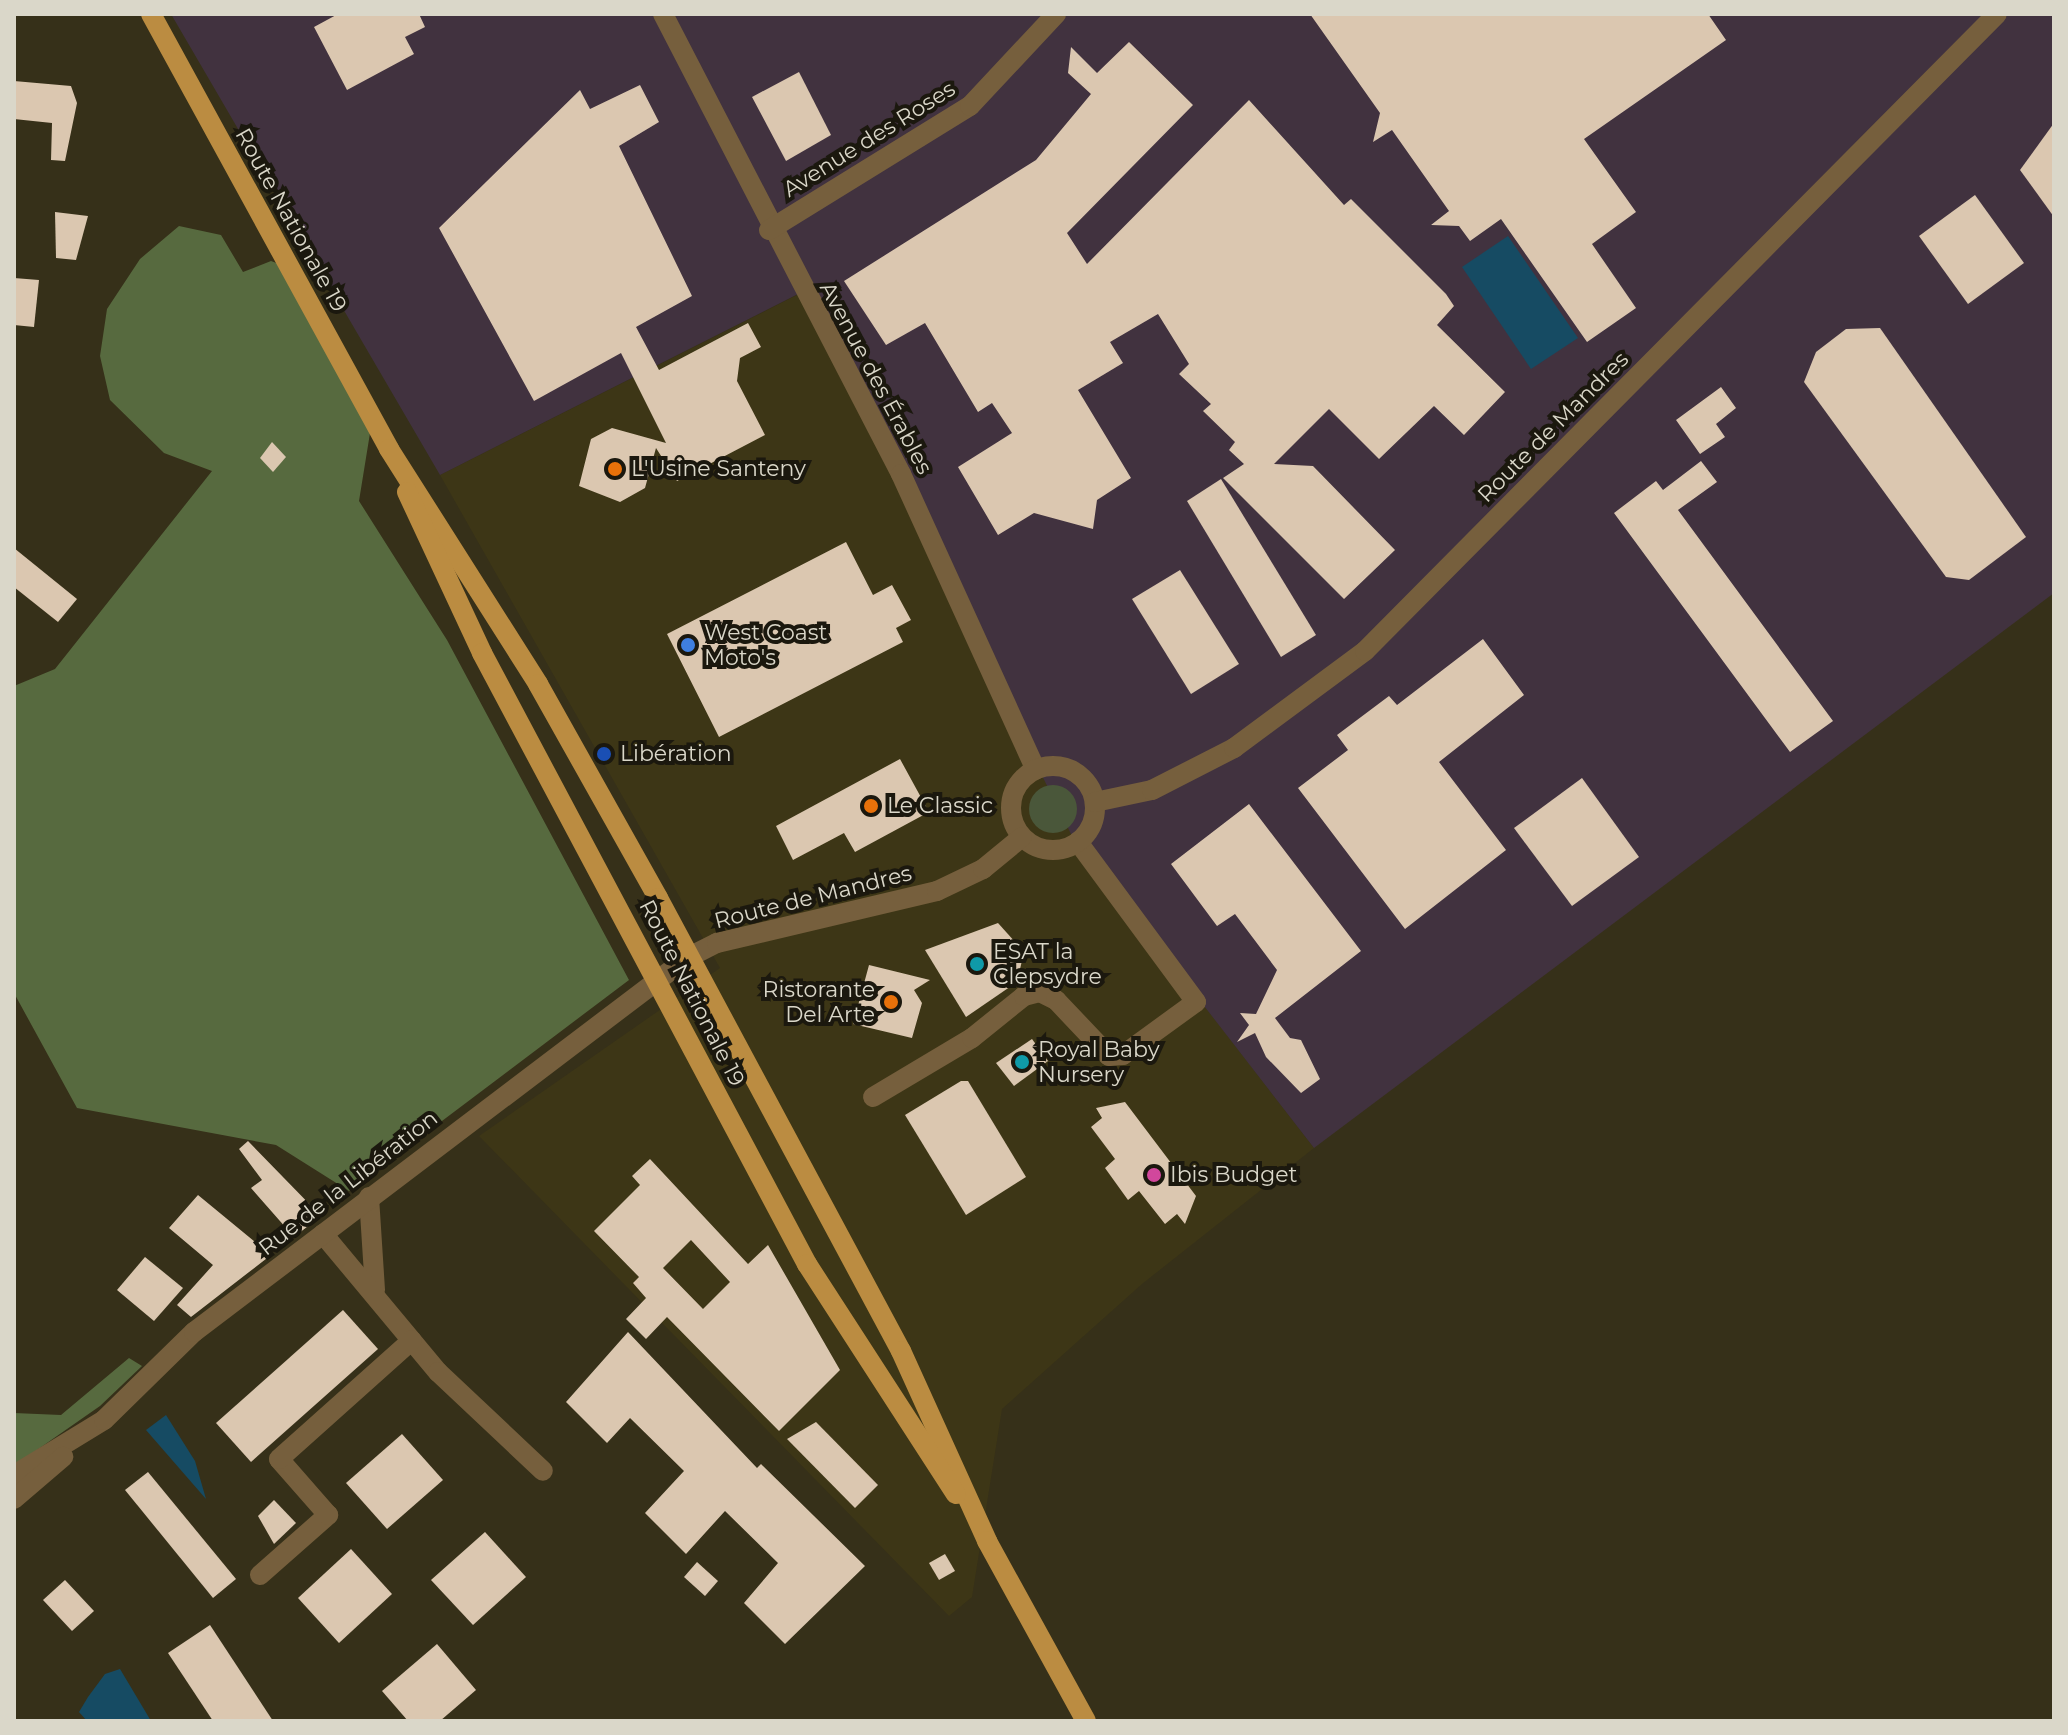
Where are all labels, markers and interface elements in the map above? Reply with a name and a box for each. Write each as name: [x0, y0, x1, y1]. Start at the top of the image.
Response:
street label: Avenue des Roses: [778, 75, 960, 203]
street label: Route Nationale 19: [230, 124, 352, 316]
street label: Avenue des Érables: [814, 277, 938, 479]
street label: Route de Mandres: [1472, 346, 1634, 508]
place label: L'Usine Santeny: [631, 456, 806, 482]
marker: L'Usine Santeny: [606, 460, 624, 478]
place label: West Coast Moto's: [704, 619, 827, 670]
marker: West Coast Moto's: [679, 636, 697, 654]
place label: Libération: [620, 741, 732, 767]
marker: Libération: [595, 745, 613, 763]
place label: Le Classic: [887, 793, 993, 819]
marker: Le Classic: [862, 797, 880, 815]
street label: Route de Mandres: [712, 860, 914, 934]
street label: Route Nationale 19: [634, 895, 750, 1091]
place label: ESAT la Clepsydre: [993, 938, 1102, 990]
marker: ESAT la Clepsydre: [968, 955, 986, 973]
place label: Ristorante Del Arte: [763, 976, 875, 1028]
marker: Ristorante Del Arte: [882, 993, 900, 1011]
place label: Royal Baby Nursery: [1038, 1036, 1160, 1088]
marker: Royal Baby Nursery: [1013, 1053, 1031, 1071]
street label: Rue de la Libération: [253, 1105, 443, 1261]
place label: Ibis Budget: [1170, 1162, 1298, 1188]
marker: Ibis Budget: [1145, 1166, 1163, 1184]

